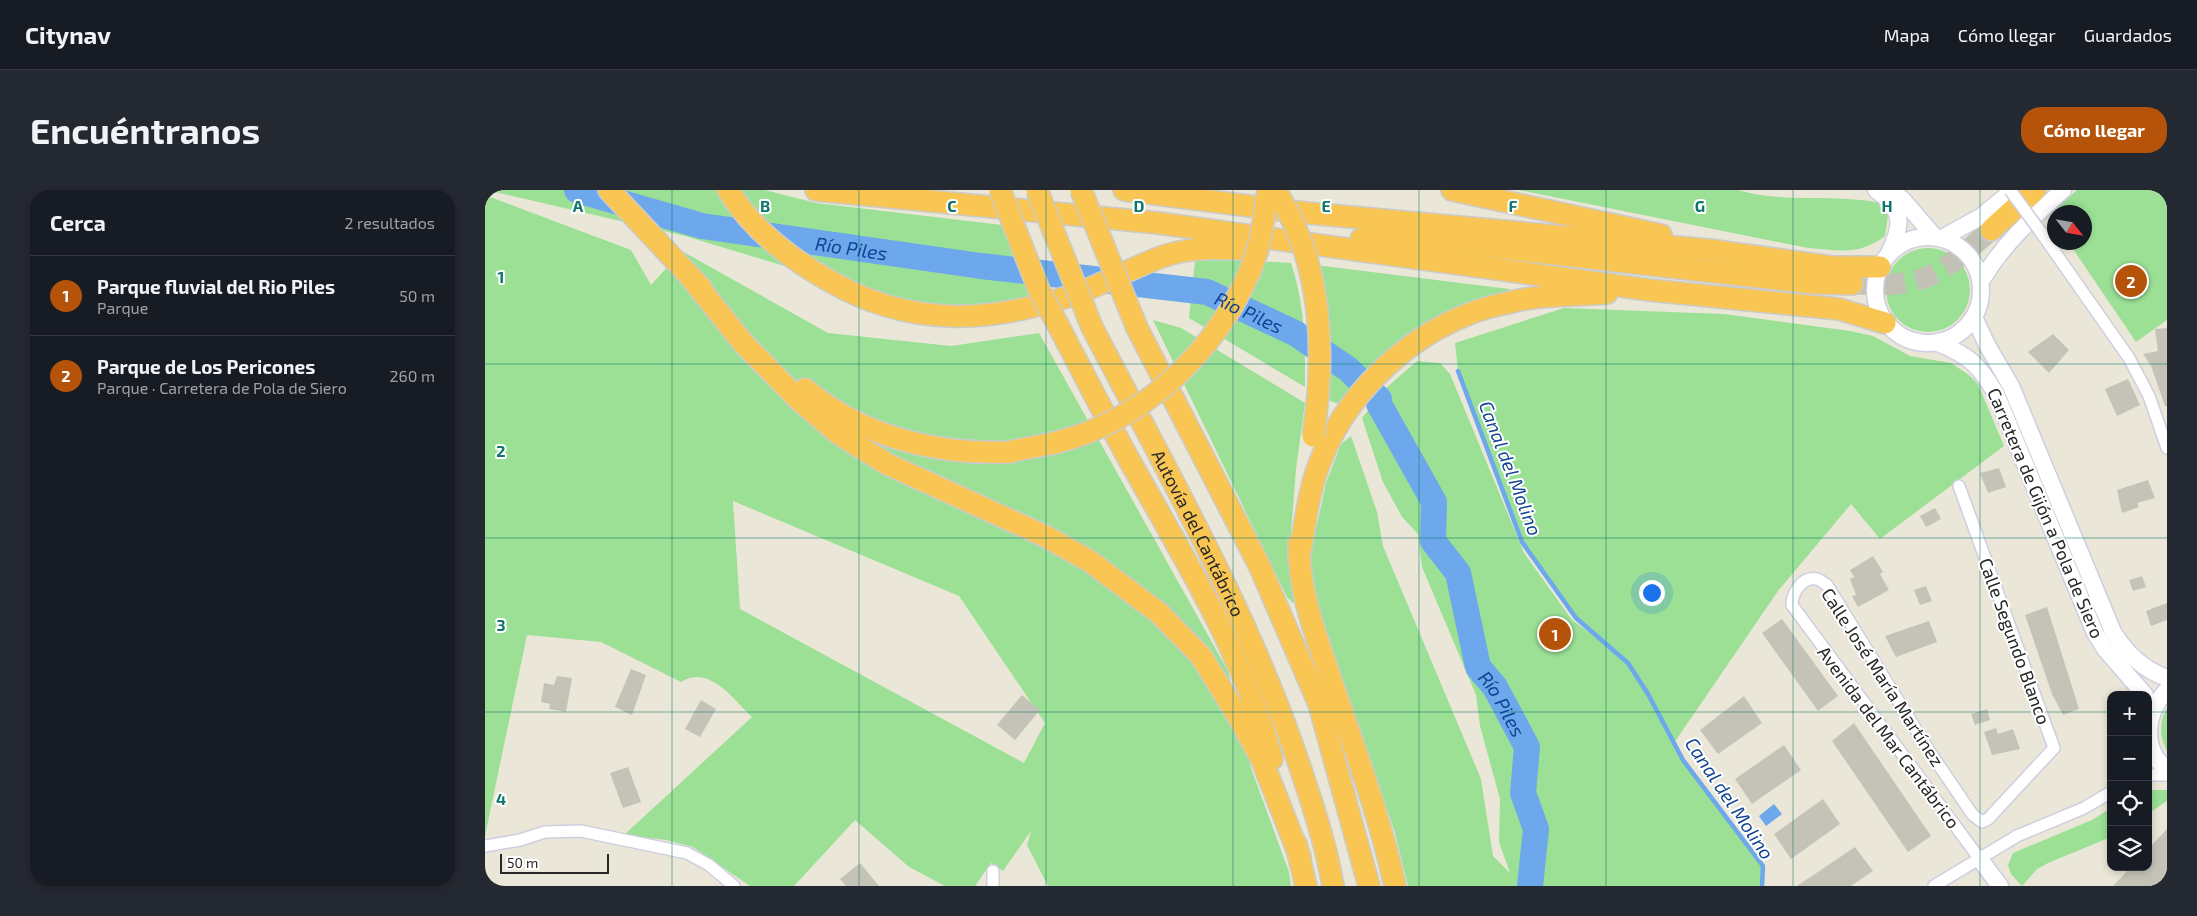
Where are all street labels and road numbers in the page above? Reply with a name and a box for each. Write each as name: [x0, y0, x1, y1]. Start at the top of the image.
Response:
street label: Carretera de Gijón a Pola de Siero: [1983, 384, 2109, 642]
street label: Autovía del Cantábrico: [1148, 446, 1249, 620]
street label: Calle Segundo Blanco: [1975, 555, 2055, 727]
street label: Calle José María Martínez: [1817, 584, 1949, 770]
street label: Avenida del Mar Cantábrico: [1813, 641, 1965, 833]

